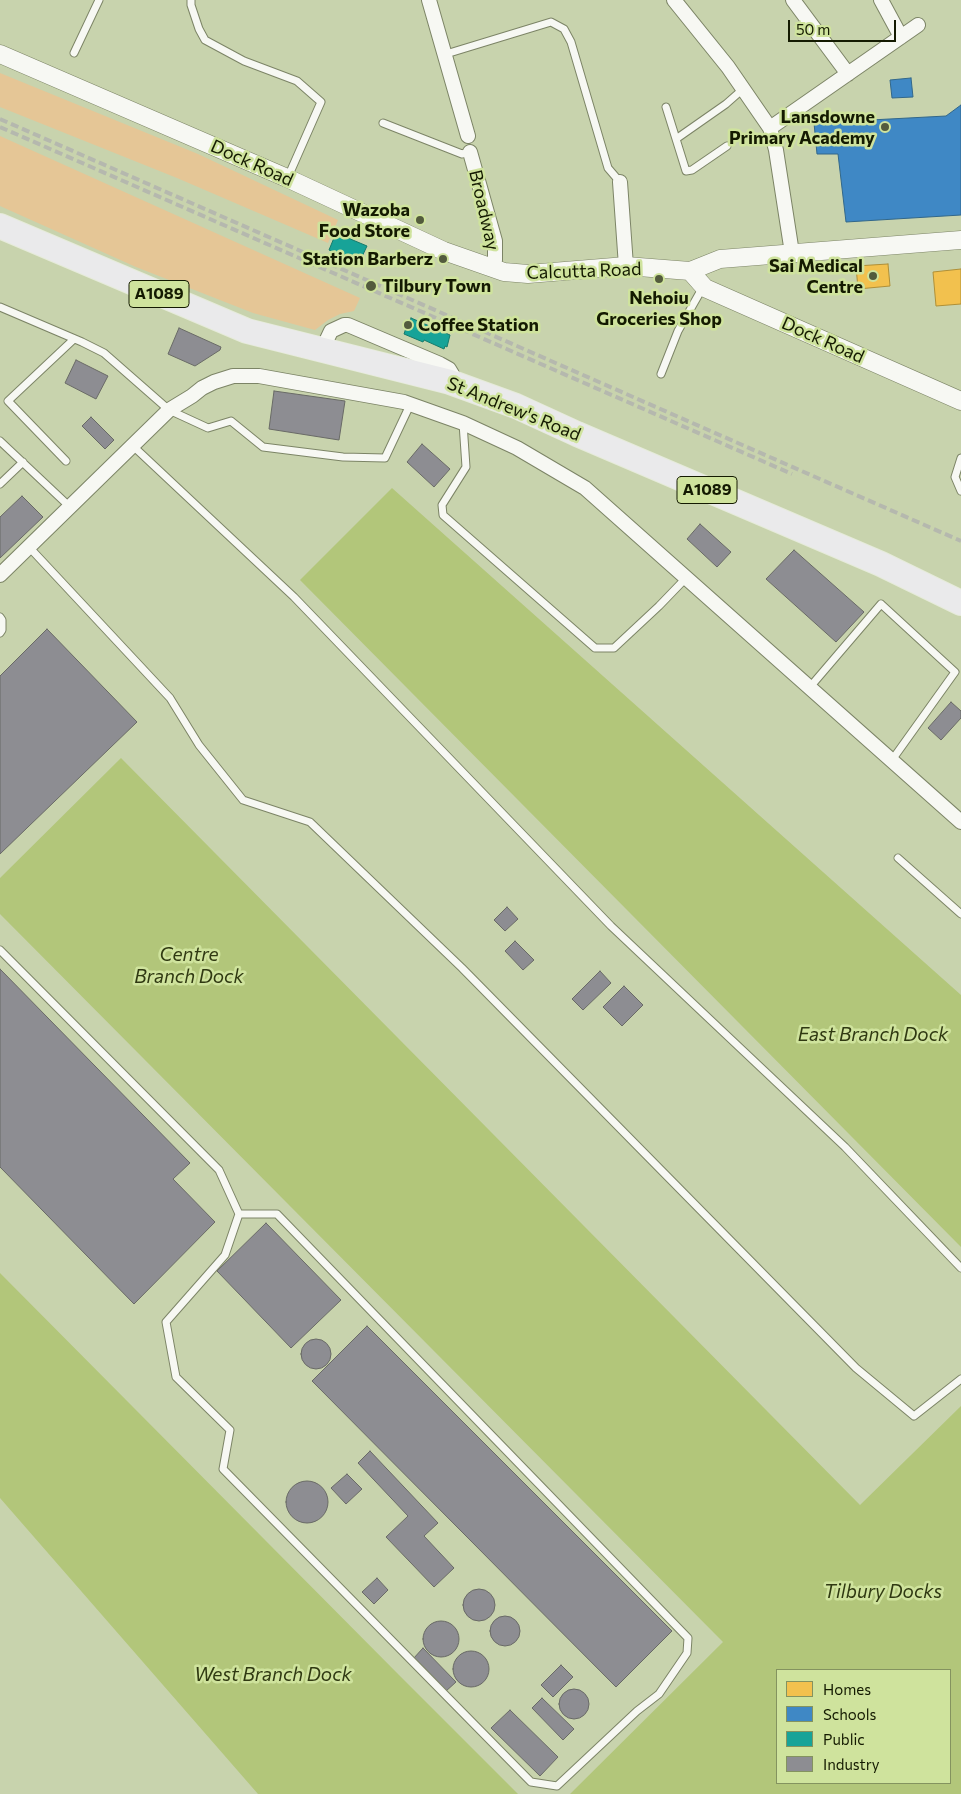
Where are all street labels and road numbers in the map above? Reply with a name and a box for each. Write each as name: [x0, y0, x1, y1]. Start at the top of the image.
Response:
street label: Dock Road: [207, 135, 297, 191]
street label: Broadway: [464, 168, 504, 252]
street label: Calcutta Road: [526, 258, 642, 284]
road number: A1089: [129, 280, 189, 308]
street label: Dock Road: [778, 312, 868, 368]
street label: St Andrew's Road: [444, 372, 584, 446]
road number: A1089: [677, 476, 737, 504]

